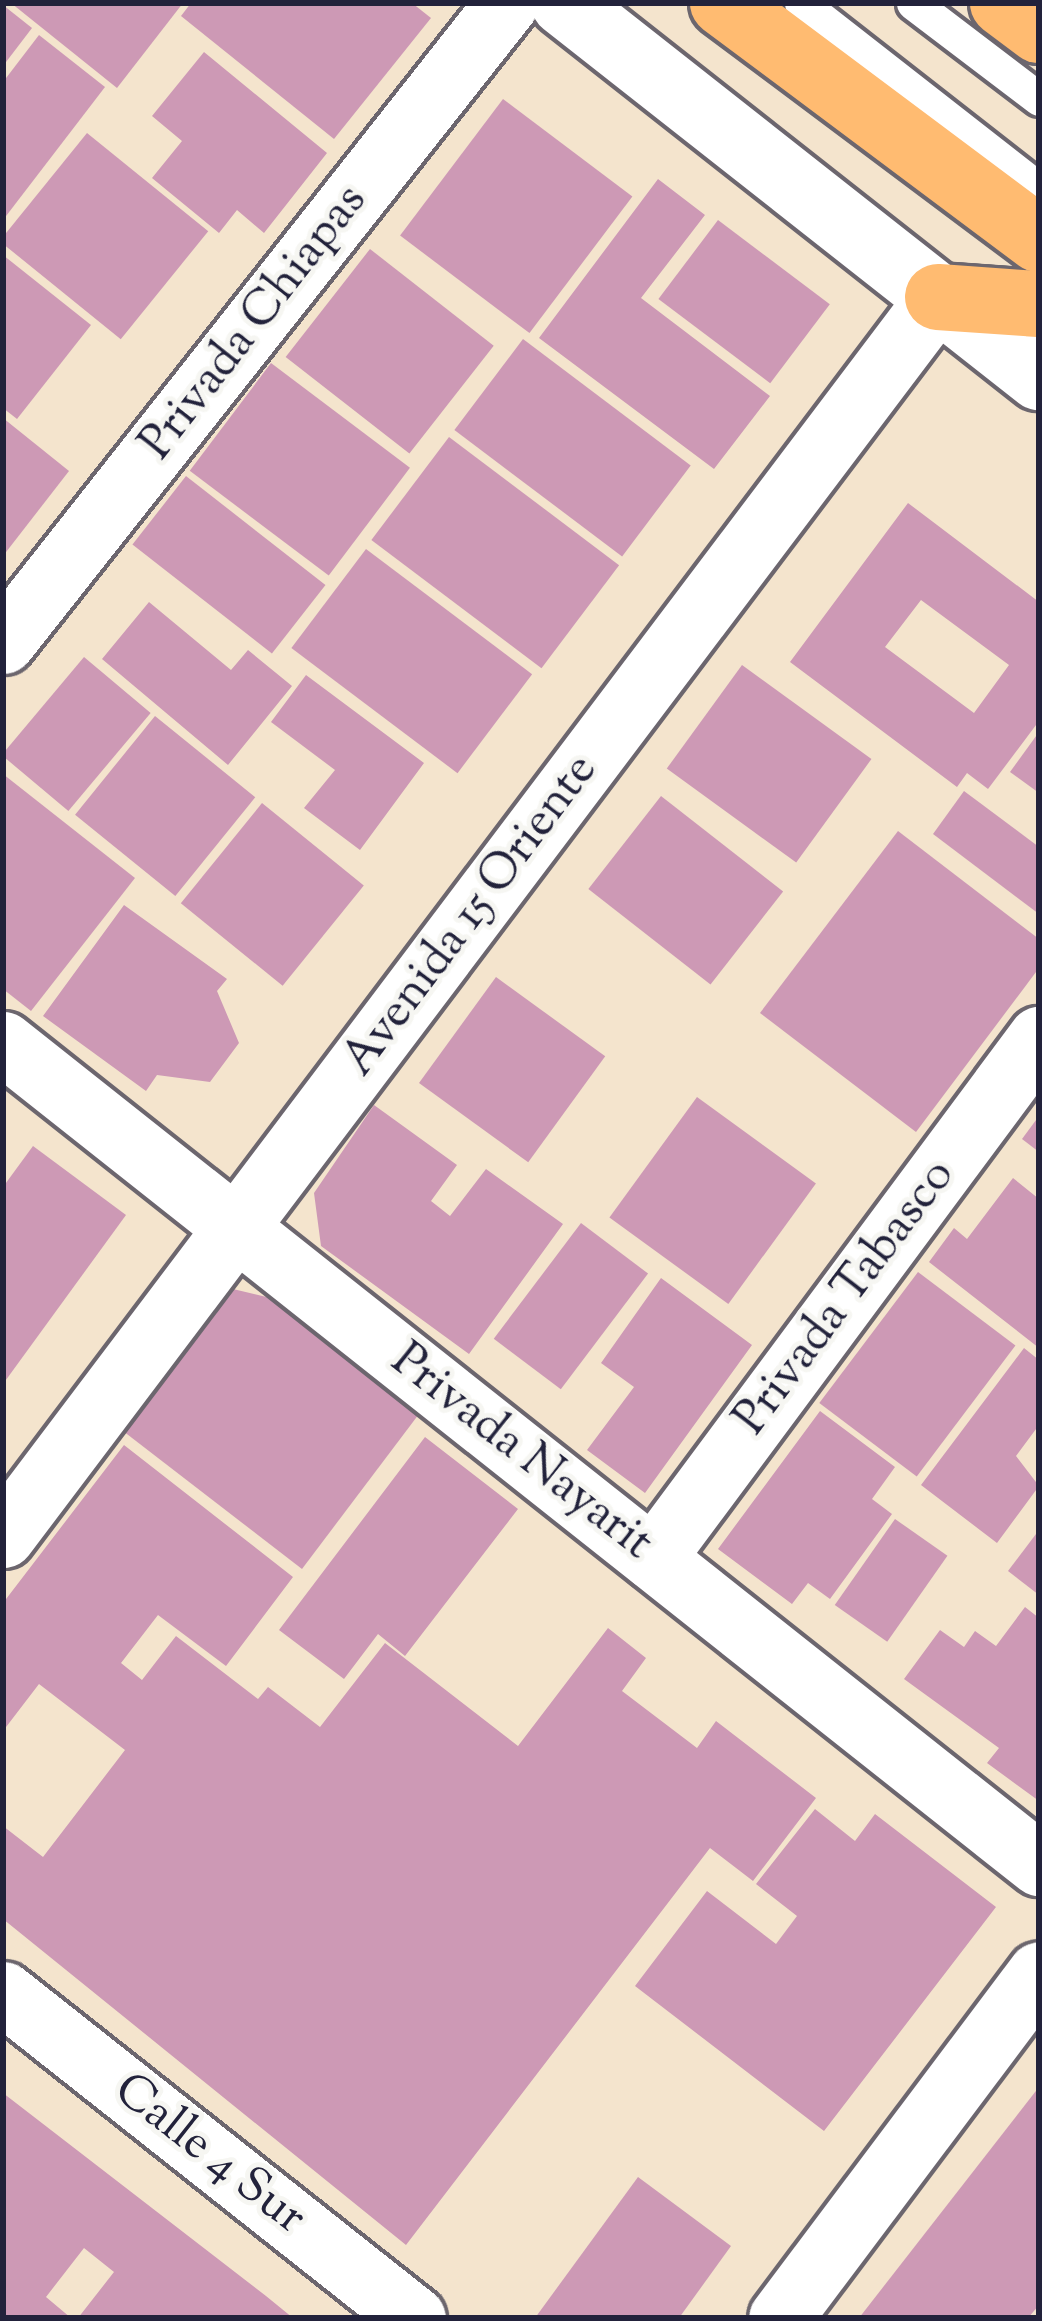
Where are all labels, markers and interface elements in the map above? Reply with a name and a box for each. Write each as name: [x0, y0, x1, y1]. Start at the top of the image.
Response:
street label: Privada Chiapas: [130, 174, 380, 472]
street label: Avenida 15 Oriente: [331, 744, 611, 1088]
street label: Privada Tabasco: [724, 1149, 968, 1447]
street label: Privada Nayarit: [379, 1333, 663, 1573]
street label: Calle 4 Sur: [102, 2062, 316, 2248]

